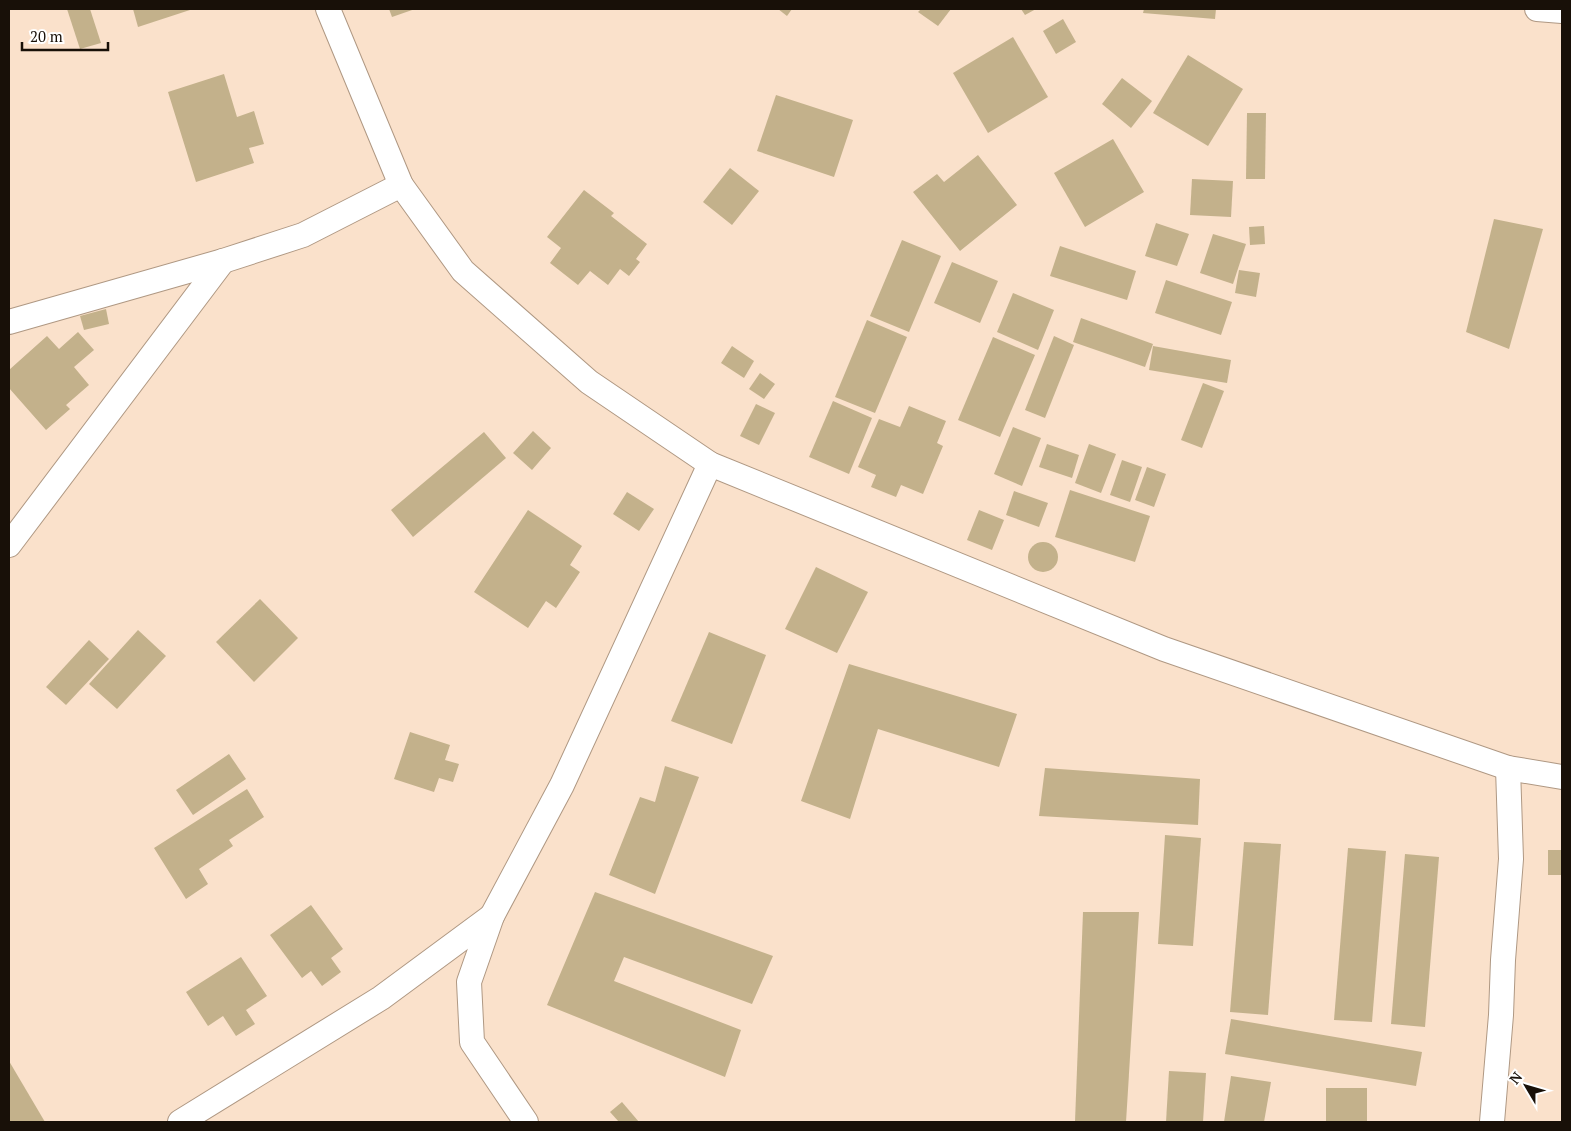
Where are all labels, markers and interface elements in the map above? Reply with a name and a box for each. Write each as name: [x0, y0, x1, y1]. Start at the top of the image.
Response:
scale bar: [22, 20, 109, 52]
text: 20 m: [30, 26, 63, 46]
north arrow: [1501, 1061, 1551, 1111]
text: N: [1505, 1067, 1526, 1088]

